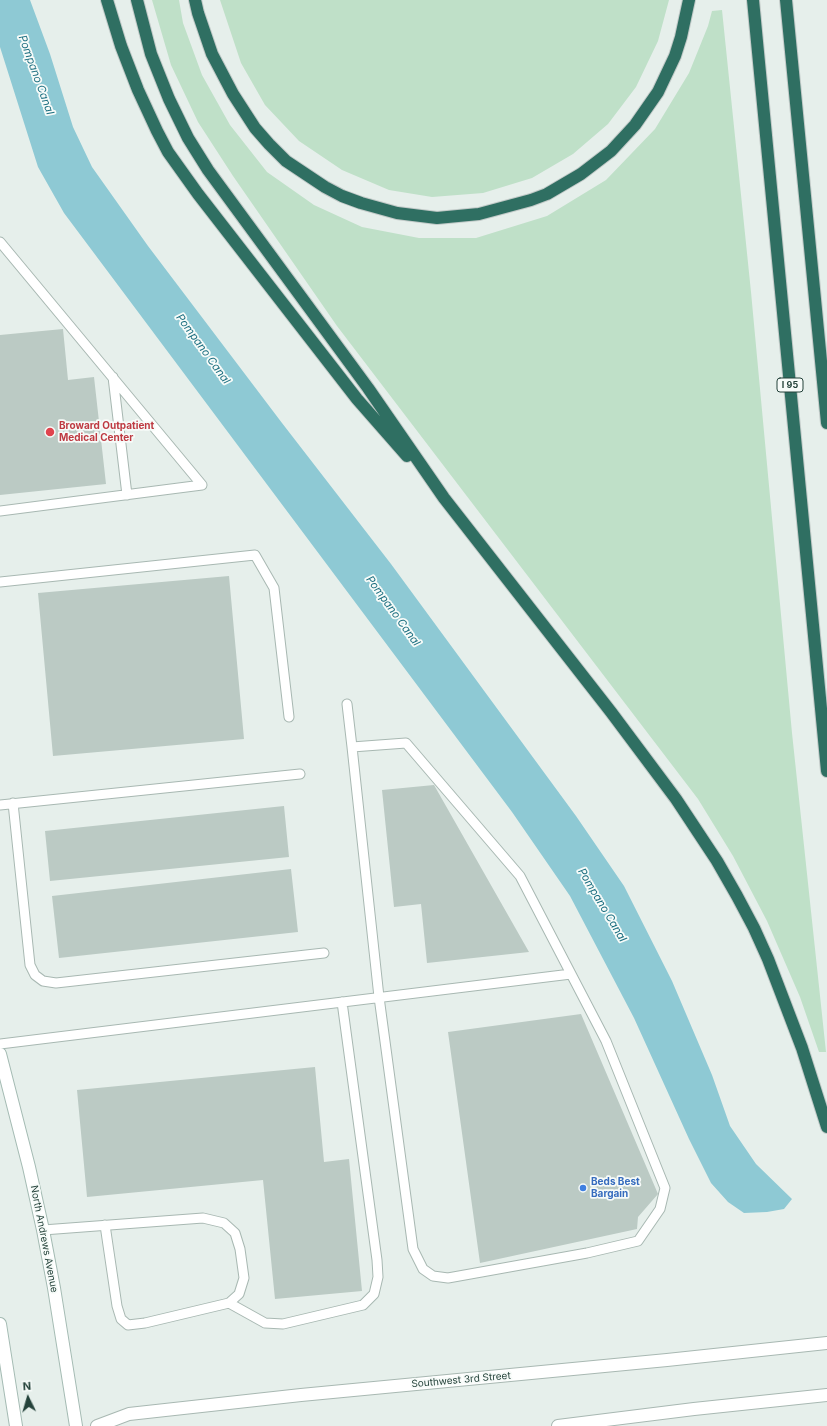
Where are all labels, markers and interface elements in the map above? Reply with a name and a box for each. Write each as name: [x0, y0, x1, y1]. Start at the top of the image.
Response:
water label: Pompano Canal: [16, 33, 56, 117]
water label: Pompano Canal: [173, 311, 233, 387]
road number: I 95: [777, 378, 803, 392]
place label: Broward Outpatient Medical Center: [59, 420, 154, 444]
marker: Broward Outpatient Medical Center: [44, 426, 56, 438]
water label: Pompano Canal: [363, 573, 423, 649]
water label: Pompano Canal: [575, 866, 629, 944]
place label: Beds Best Bargain: [591, 1176, 640, 1200]
marker: Beds Best Bargain: [578, 1183, 588, 1193]
street label: North Andrews Avenue: [28, 1184, 60, 1294]
street label: Southwest 3rd Street: [411, 1370, 511, 1390]
north arrow: [8, 1378, 48, 1418]
text: N: [22, 1379, 32, 1393]

